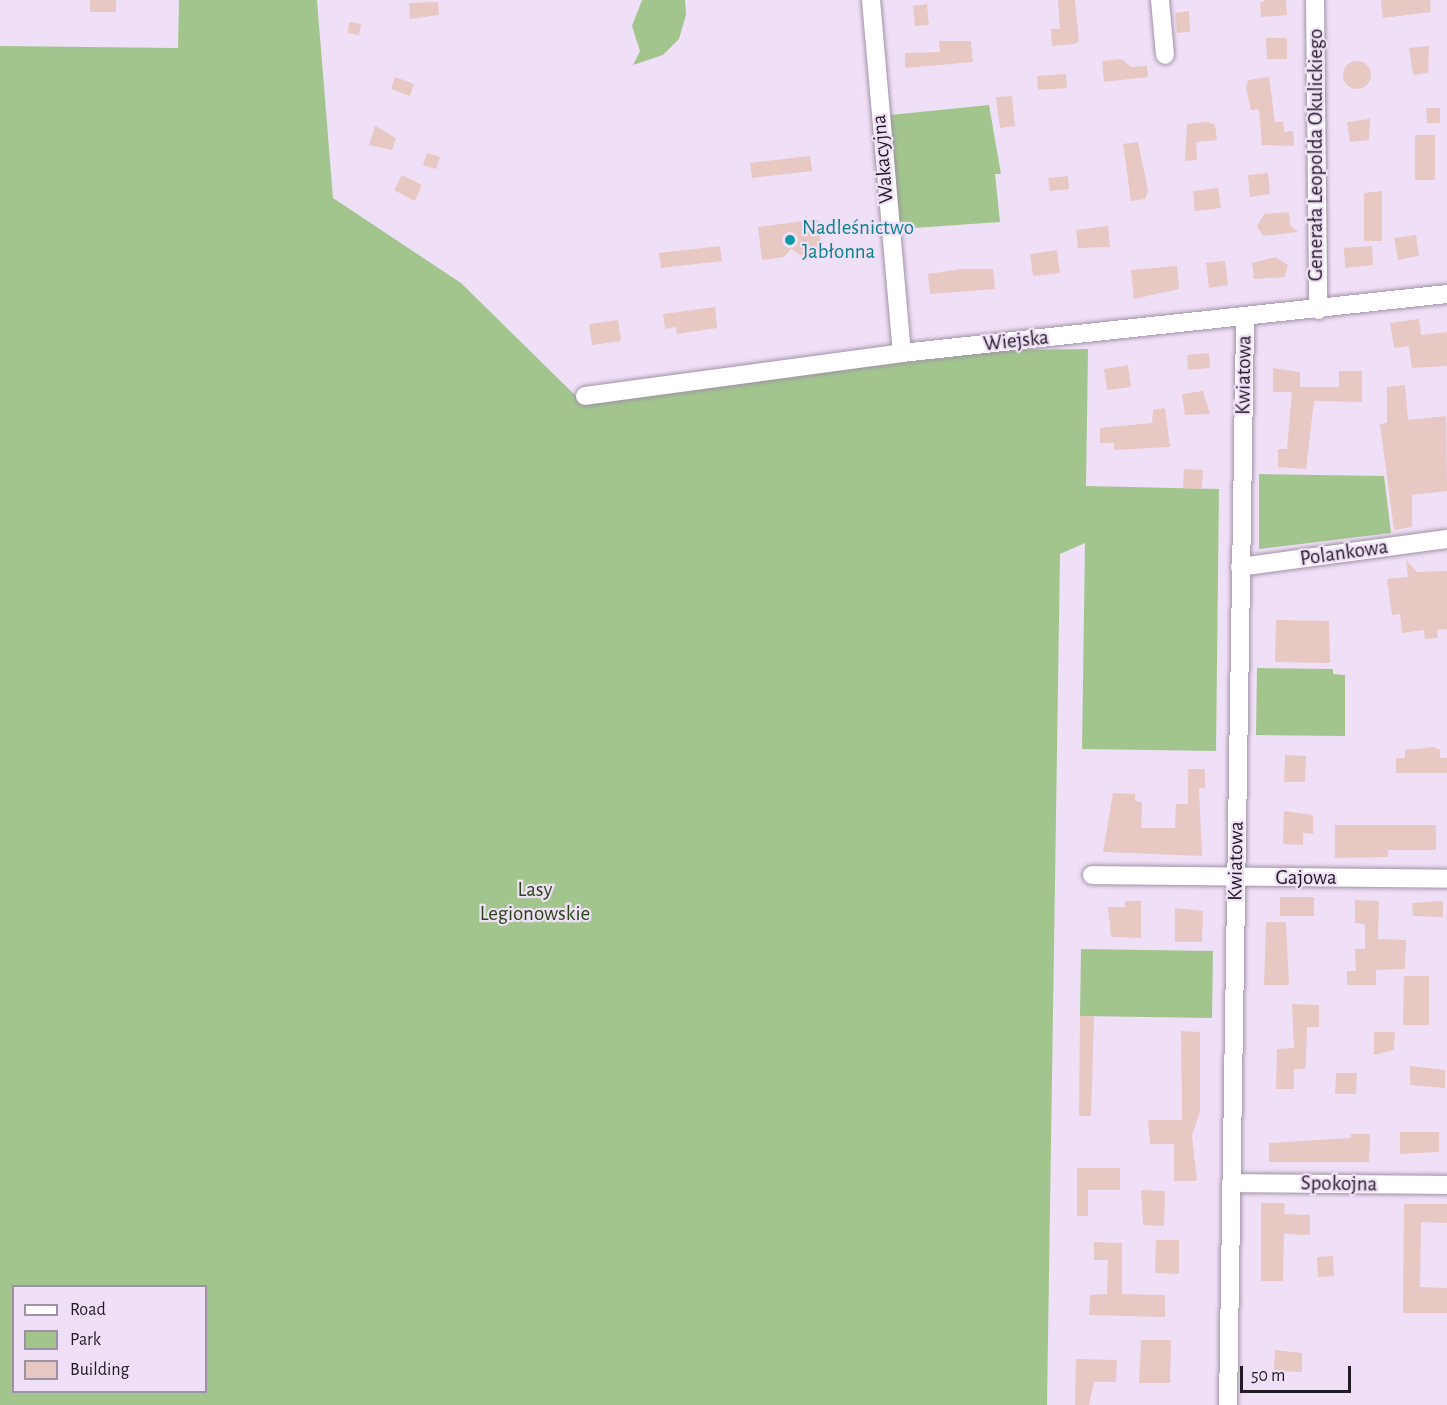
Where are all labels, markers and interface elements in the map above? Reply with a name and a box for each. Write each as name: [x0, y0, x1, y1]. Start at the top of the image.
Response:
street label: Generała Leopolda Okulickiego: [1303, 29, 1329, 281]
street label: Wakacyjna: [867, 113, 899, 205]
place label: Nadleśnictwo Jabłonna: [802, 215, 914, 265]
marker: Nadleśnictwo Jabłonna: [783, 233, 797, 247]
street label: Wiejska: [982, 325, 1050, 357]
street label: Kwiatowa: [1231, 335, 1257, 415]
street label: Polankowa: [1298, 534, 1390, 572]
street label: Kwiatowa: [1223, 821, 1249, 901]
street label: Gajowa: [1275, 865, 1337, 891]
park label: Lasy Legionowskie: [480, 877, 590, 927]
street label: Spokojna: [1301, 1171, 1377, 1197]
legend: [12, 1285, 207, 1393]
text: Road: [70, 1301, 106, 1319]
text: Park: [70, 1331, 101, 1349]
scale bar: [1243, 1354, 1354, 1392]
text: Building: [70, 1361, 129, 1379]
text: 50 m: [1251, 1367, 1285, 1385]

